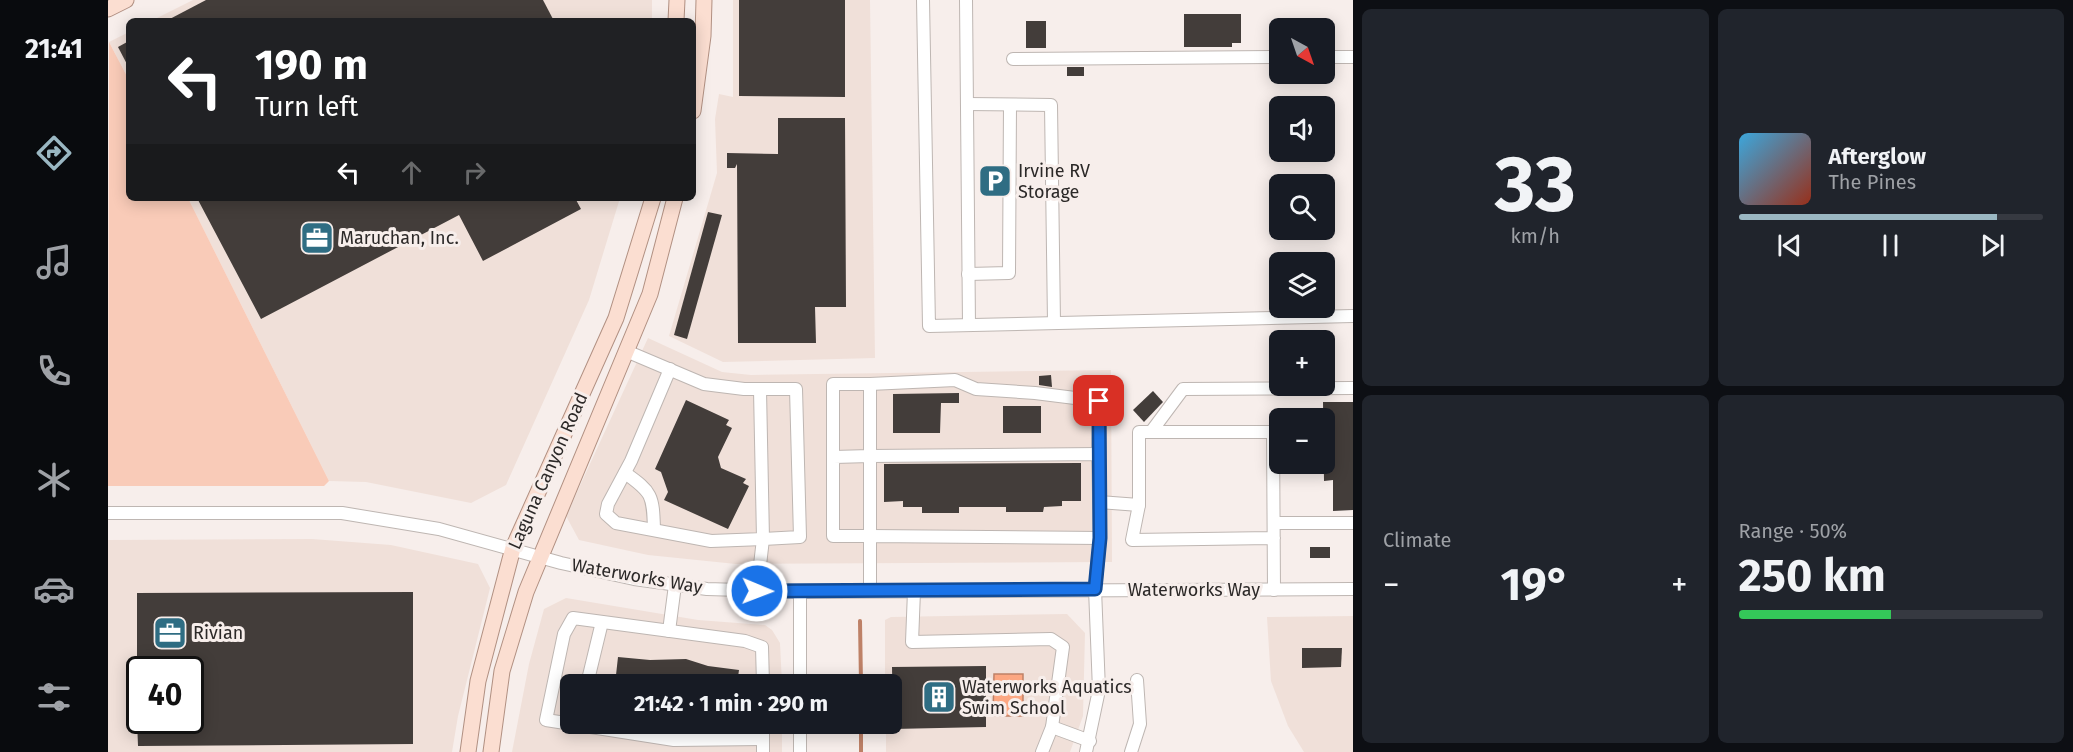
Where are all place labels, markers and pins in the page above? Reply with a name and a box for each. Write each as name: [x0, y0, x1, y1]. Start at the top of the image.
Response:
place label: Irvine RV Storage: [1018, 160, 1090, 203]
parking icon: Irvine RV Storage: [977, 163, 1013, 199]
office icon: Maruchan, Inc.: [299, 220, 335, 256]
place label: Maruchan, Inc.: [340, 227, 459, 249]
pin: [1073, 375, 1124, 426]
office icon: Rivian: [152, 615, 188, 651]
place label: Rivian: [193, 622, 243, 644]
place label: Waterworks Aquatics Swim School: [962, 676, 1132, 719]
building icon: Waterworks Aquatics Swim School: [921, 679, 957, 715]

